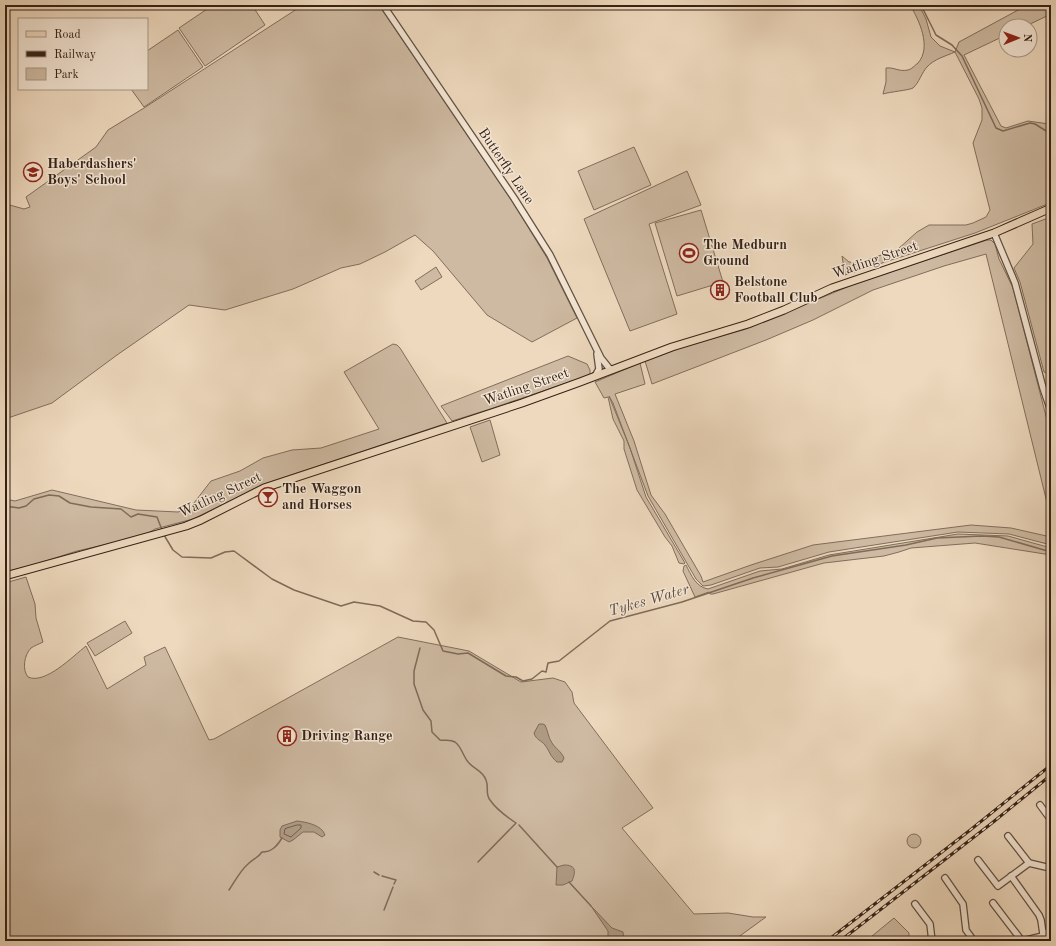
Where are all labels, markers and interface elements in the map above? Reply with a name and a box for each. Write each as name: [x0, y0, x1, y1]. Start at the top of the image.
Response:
legend: [18, 18, 148, 90]
north arrow: [998, 18, 1038, 58]
text: Road: [54, 29, 81, 41]
text: N: [1021, 34, 1032, 43]
text: Railway: [54, 49, 97, 61]
text: Park: [54, 69, 79, 81]
street label: Butterfly Lane: [476, 126, 536, 206]
place label: Haberdashers' Boys' School: [47, 157, 136, 187]
school or university icon: Haberdashers' Boys' School: [22, 161, 44, 183]
place label: The Medburn Ground: [703, 238, 787, 268]
street label: Watling Street: [830, 239, 920, 281]
sports icon: The Medburn Ground: [678, 242, 700, 264]
place label: Belstone Football Club: [734, 275, 818, 305]
building icon: Belstone Football Club: [709, 279, 731, 301]
street label: Watling Street: [481, 366, 571, 408]
street label: Watling Street: [177, 470, 264, 520]
place label: The Waggon and Horses: [282, 482, 362, 512]
bar icon: The Waggon and Horses: [257, 486, 279, 508]
water label: Tykes Water: [607, 582, 691, 620]
building icon: Driving Range: [276, 725, 298, 747]
place label: Driving Range: [301, 729, 393, 743]

